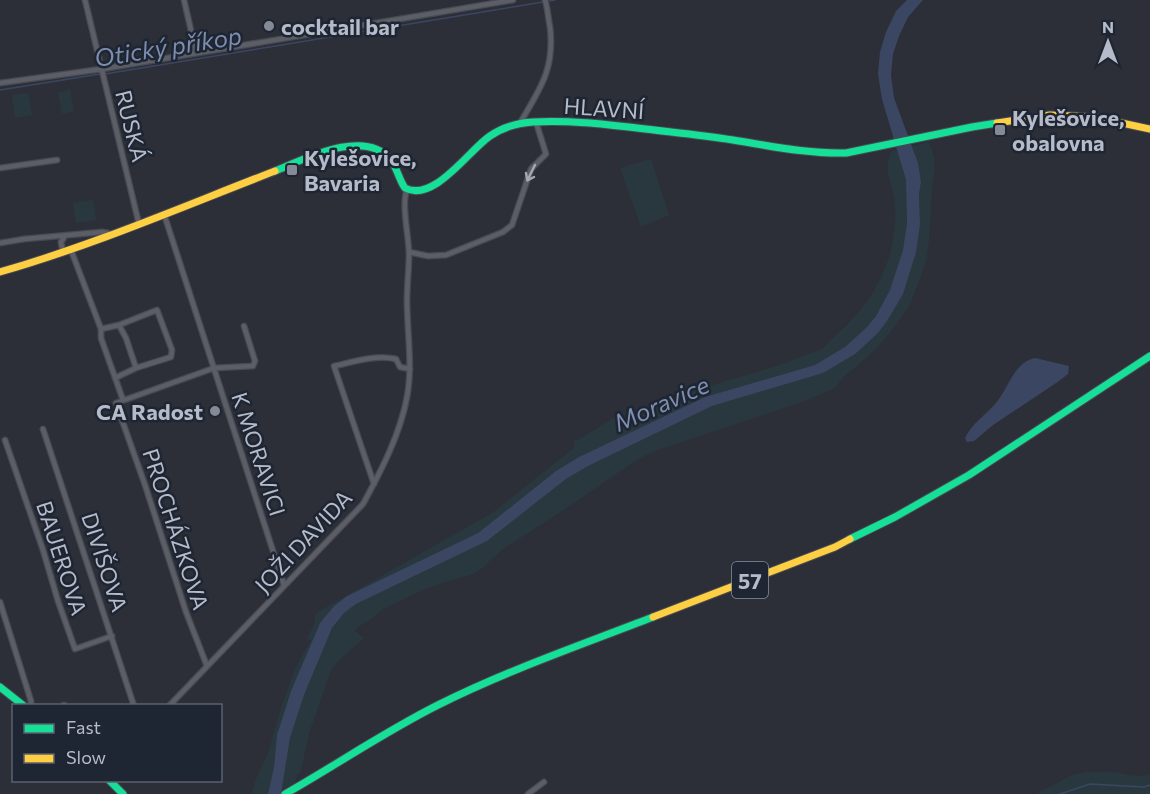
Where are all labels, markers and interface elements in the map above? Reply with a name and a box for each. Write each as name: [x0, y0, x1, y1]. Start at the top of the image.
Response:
north arrow: [1078, 12, 1138, 72]
place label: cocktail bar: [281, 13, 399, 40]
text: N: [1102, 17, 1114, 36]
marker: cocktail bar: [262, 19, 276, 33]
water label: Otický příkop: [92, 20, 244, 72]
street label: RUSKÁ: [110, 87, 154, 165]
street label: HLAVNÍ: [563, 92, 646, 124]
place label: Kylešovice, obalovna: [1012, 104, 1125, 156]
marker: Kylešovice, obalovna: [993, 123, 1007, 137]
place label: Kylešovice, Bavaria: [304, 144, 417, 196]
marker: Kylešovice, Bavaria: [285, 163, 299, 177]
one-way arrow: [525, 164, 537, 182]
water label: Moravice: [609, 369, 714, 437]
street label: K MORAVICI: [226, 389, 292, 519]
place label: CA Radost: [96, 398, 203, 425]
marker: CA Radost: [208, 404, 222, 418]
street label: PROCHÁZKOVA: [137, 445, 215, 613]
street label: JOŽI DAVIDA: [249, 484, 357, 598]
street label: BAUEROVA: [31, 498, 93, 618]
street label: DIVIŠOVA: [76, 509, 134, 615]
road number: 57: [732, 562, 768, 598]
legend: [12, 704, 222, 782]
text: Fast: [66, 716, 101, 738]
text: Slow: [66, 746, 106, 768]

